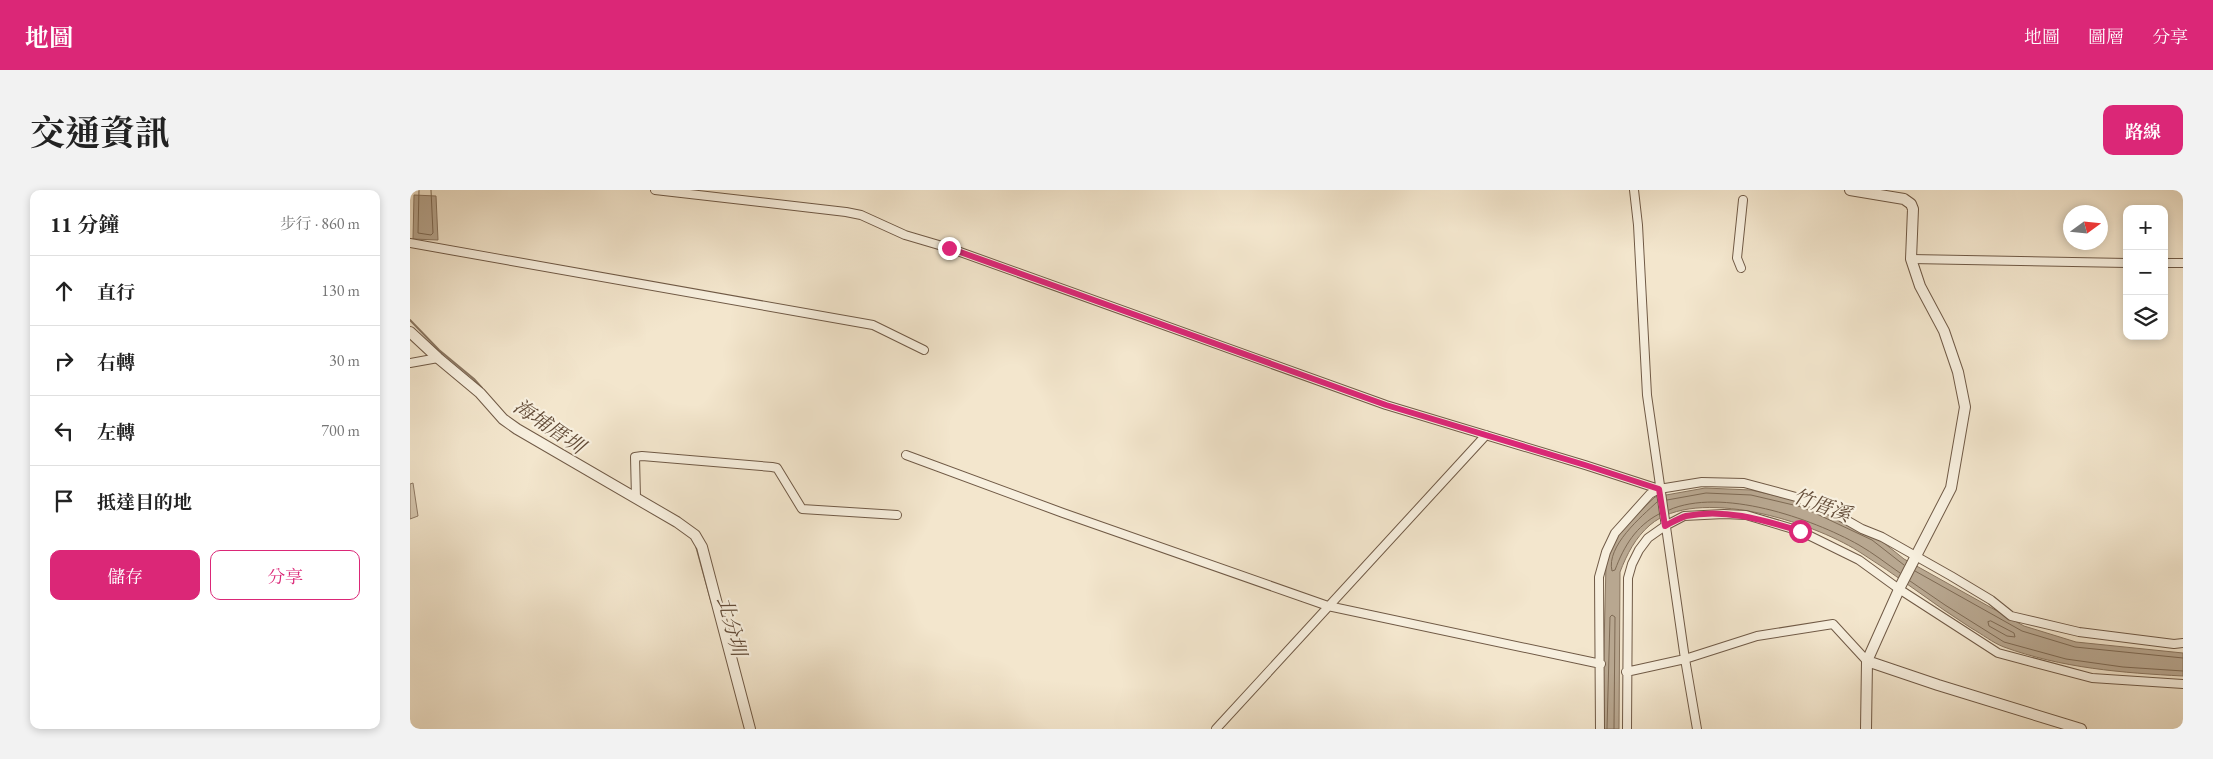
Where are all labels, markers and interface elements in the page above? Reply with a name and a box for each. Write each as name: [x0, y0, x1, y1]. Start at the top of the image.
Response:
text: 地圖: [25, 22, 73, 53]
text: 地圖: [2024, 25, 2060, 48]
text: 圖層: [2088, 25, 2124, 48]
text: 分享: [2152, 25, 2188, 48]
button: 路線: [2103, 105, 2183, 155]
text: 交通資訊: [30, 110, 170, 155]
north arrow: [2063, 205, 2108, 250]
map controls: [2123, 205, 2168, 340]
button: +: [2123, 205, 2168, 250]
text: 11 分鐘: [50, 211, 119, 238]
text: 步行 · 860 m: [280, 213, 360, 234]
route end: [938, 237, 961, 260]
button: −: [2123, 250, 2168, 295]
icon: ahead: [50, 277, 78, 305]
text: 直行: [97, 280, 135, 305]
text: 130 m: [321, 280, 360, 301]
button: layers: [2123, 295, 2168, 340]
icon: right: [50, 347, 78, 375]
text: 右轉: [97, 350, 135, 375]
text: 30 m: [329, 350, 360, 371]
water label: 海埔厝圳: [509, 393, 592, 461]
icon: left: [50, 417, 78, 445]
text: 左轉: [97, 420, 135, 445]
text: 700 m: [321, 420, 360, 441]
water label: 竹厝溪: [1789, 483, 1857, 528]
icon: arrive: [50, 487, 78, 515]
text: 抵達目的地: [97, 490, 192, 515]
route start: [1789, 520, 1812, 543]
button: 儲存: [50, 550, 200, 600]
button: 分享: [210, 550, 360, 600]
water label: 北分圳: [712, 594, 753, 661]

